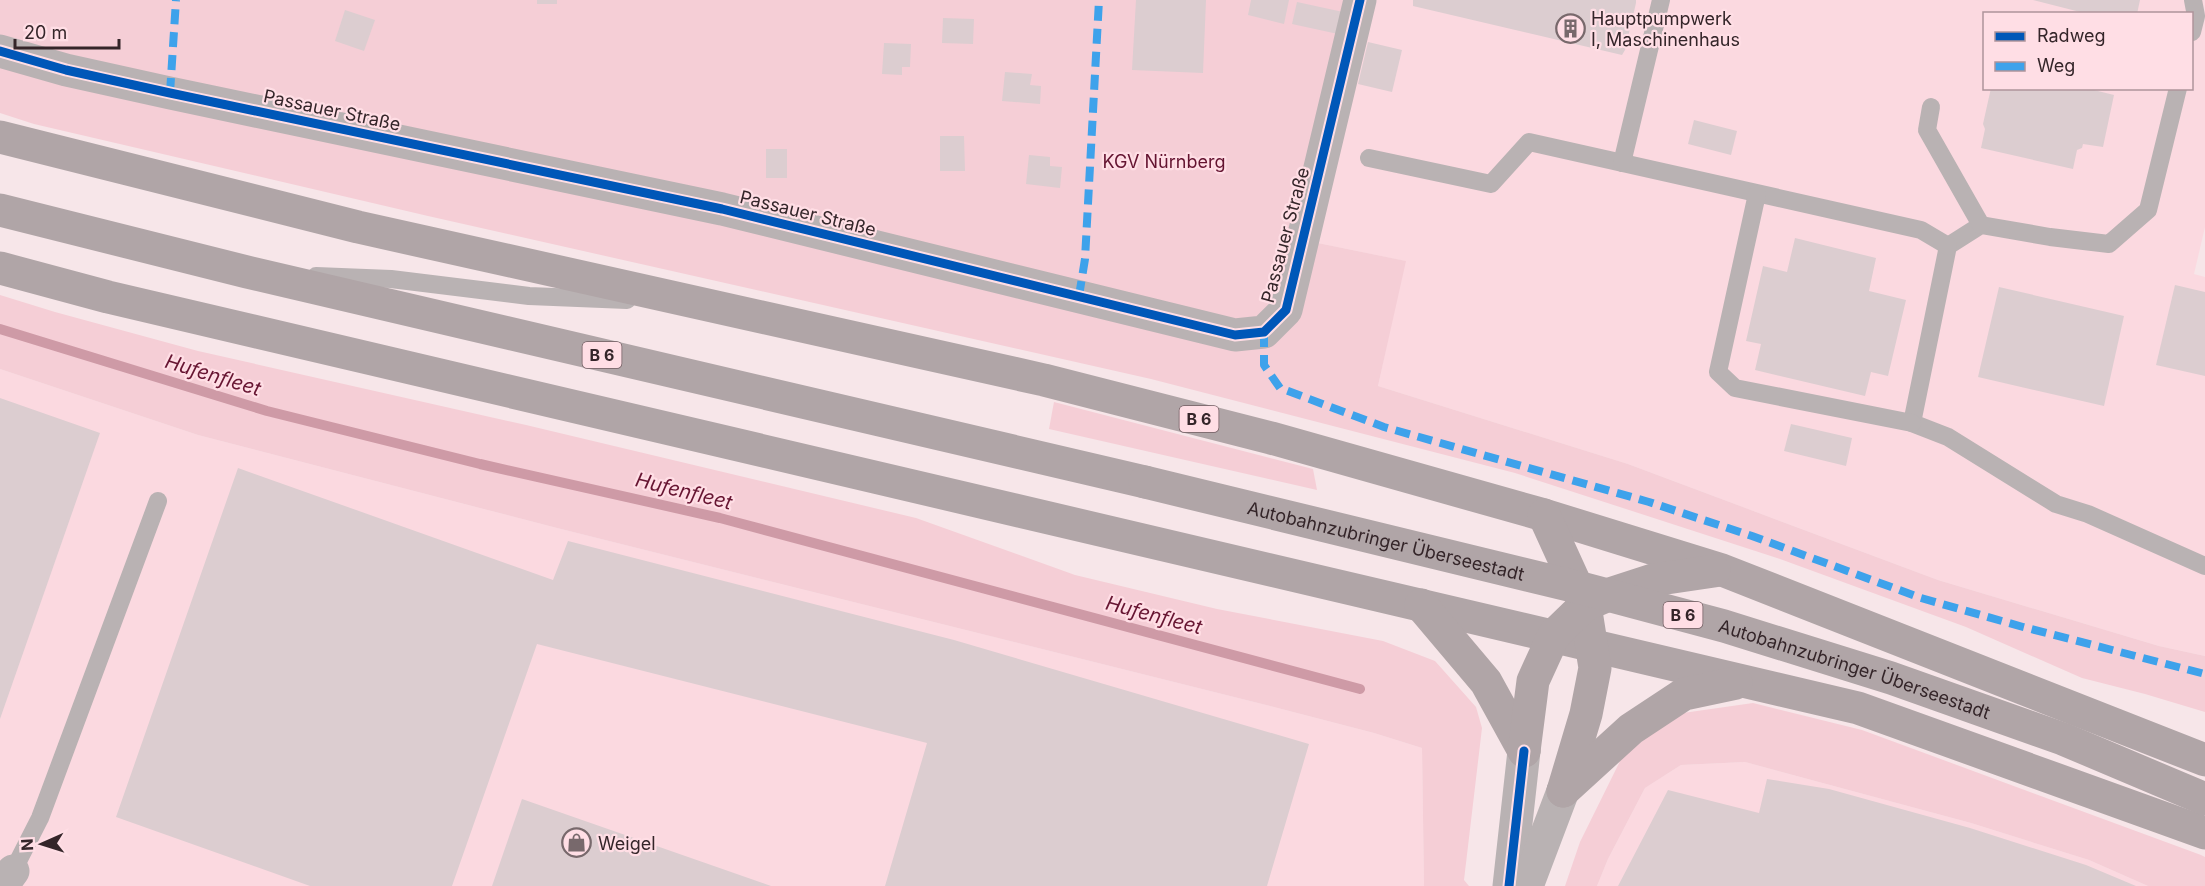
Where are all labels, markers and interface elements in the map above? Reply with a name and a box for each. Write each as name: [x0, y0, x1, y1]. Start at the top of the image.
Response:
place label: Hauptpumpwerk I, Maschinenhaus: [1591, 8, 1740, 50]
scale bar: [15, 12, 118, 50]
building icon: Hauptpumpwerk I, Maschinenhaus: [1554, 12, 1586, 44]
legend: [1983, 12, 2193, 90]
text: 20 m: [24, 22, 67, 43]
text: Radweg: [2037, 25, 2106, 46]
text: Weg: [2037, 55, 2075, 76]
street label: Passauer Straße: [262, 85, 402, 135]
park label: KGV Nürnberg: [1103, 151, 1225, 172]
street label: Passauer Straße: [1257, 165, 1313, 305]
street label: Passauer Straße: [738, 186, 878, 240]
road number: B 6: [582, 342, 622, 368]
water label: Hufenfleet: [162, 349, 264, 401]
road number: B 6: [1180, 406, 1218, 432]
water label: Hufenfleet: [633, 467, 735, 515]
street label: Autobahnzubringer Überseestadt: [1245, 497, 1527, 584]
water label: Hufenfleet: [1103, 591, 1205, 639]
road number: B 6: [1664, 602, 1702, 628]
street label: Autobahnzubringer Überseestadt: [1716, 615, 1993, 723]
north arrow: [12, 814, 72, 874]
shop icon: Weigel: [561, 827, 593, 859]
place label: Weigel: [598, 833, 656, 854]
text: N: [17, 838, 37, 851]

